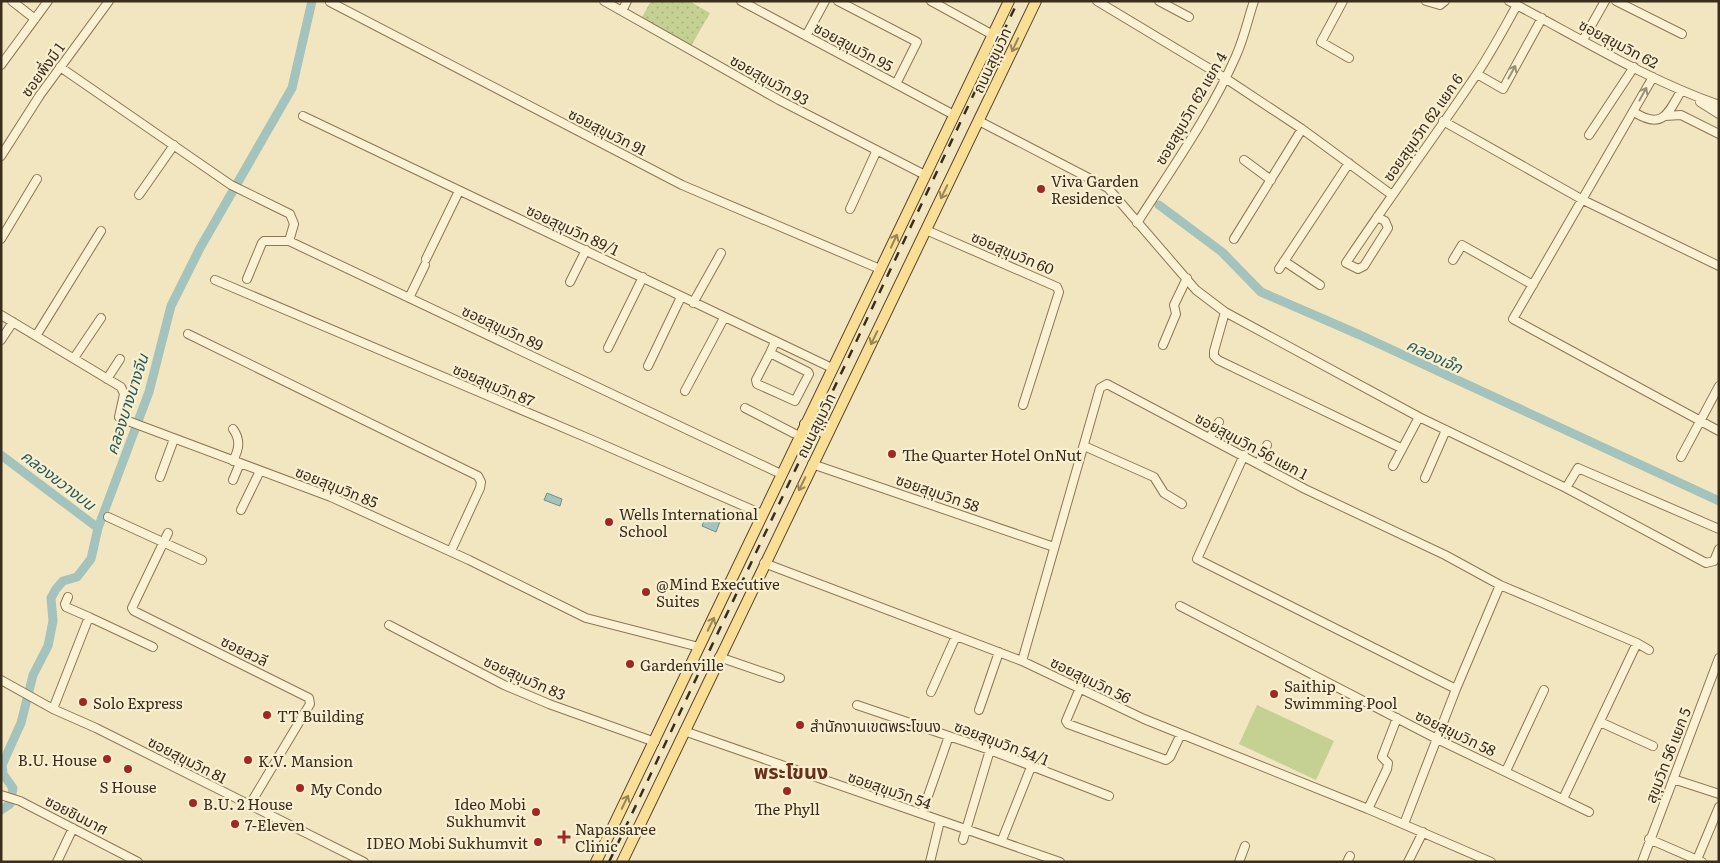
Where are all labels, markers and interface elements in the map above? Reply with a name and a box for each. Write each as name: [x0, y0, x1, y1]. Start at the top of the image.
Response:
street label: ซอยสุขุมวิท 62: [1575, 12, 1663, 74]
street label: ซอยสุขุมวิท 95: [810, 15, 898, 77]
street label: ถนนสุขุมวิท: [966, 23, 1016, 97]
street label: ซอยพึ่งมี 1: [14, 37, 70, 101]
one-way arrow: [1009, 37, 1019, 52]
street label: ซอยสุขุมวิท 62 แยก 4: [1148, 47, 1232, 169]
street label: ซอยสุขุมวิท 93: [726, 48, 814, 110]
one-way arrow: [1507, 66, 1517, 80]
street label: ซอยสุขุมวิท 62 แยก 6: [1376, 68, 1468, 186]
one-way arrow: [1639, 88, 1649, 102]
street label: ซอยสุขุมวิท 91: [565, 101, 651, 161]
place label: Viva Garden Residence: [1051, 169, 1139, 209]
marker: Viva Garden Residence: [1035, 183, 1047, 195]
one-way arrow: [939, 184, 949, 199]
street label: ซอยสุขุมวิท 89/1: [523, 197, 623, 261]
street label: ซอยสุขุมวิท 60: [968, 224, 1058, 280]
one-way arrow: [890, 234, 899, 249]
street label: ซอยสุขุมวิท 89: [458, 298, 548, 356]
one-way arrow: [868, 330, 878, 345]
water label: คลองเจ๊ก: [1403, 332, 1468, 379]
water label: คลองบางนางจีน: [98, 349, 154, 458]
street label: ซอยสุขุมวิท 87: [449, 356, 539, 412]
street label: ถนนสุขุมวิท: [789, 389, 841, 461]
street label: ซอยสุขุมวิท 56 แยก 1: [1191, 405, 1313, 485]
water label: คลองขวางบน: [17, 443, 102, 516]
place label: The Quarter Hotel OnNut: [902, 443, 1082, 466]
marker: The Quarter Hotel OnNut: [886, 448, 898, 460]
street label: ซอยสุขุมวิท 85: [292, 459, 382, 513]
street label: ซอยสุขุมวิท 58: [893, 467, 983, 517]
one-way arrow: [797, 476, 807, 491]
place label: Wells International School: [619, 502, 758, 542]
marker: Wells International School: [603, 516, 615, 528]
place label: @Mind Executive Suites: [656, 572, 780, 612]
marker: @Mind Executive Suites: [640, 586, 652, 598]
one-way arrow: [706, 617, 716, 632]
street label: ซอยสวลี: [217, 629, 273, 671]
street label: ซอยสุขุมวิท 83: [480, 649, 570, 705]
street label: ซอยสุขุมวิท 56: [1047, 650, 1135, 708]
place label: Gardenville: [640, 653, 724, 676]
marker: Gardenville: [624, 658, 636, 670]
place label: Saithip Swimming Pool: [1284, 674, 1397, 714]
marker: Saithip Swimming Pool: [1268, 688, 1280, 700]
place label: Solo Express: [93, 691, 183, 714]
marker: Solo Express: [77, 696, 89, 708]
street label: ซอยสุขุมวิท 58: [1412, 703, 1500, 761]
street label: สุขุมวิท 56 แยก 5: [1638, 703, 1696, 806]
place label: TT Building: [277, 704, 365, 727]
marker: TT Building: [261, 709, 273, 721]
street label: ซอยสุขุมวิท 54/1: [951, 713, 1053, 771]
place label: สำนักงานเขตพระโขนง: [810, 714, 941, 737]
marker: สำนักงานเขตพระโขนง: [794, 719, 806, 731]
street label: ซอยสุขุมวิท 81: [145, 729, 231, 789]
place label: B.U. House: [18, 748, 97, 771]
place label: K.V. Mansion: [258, 749, 353, 772]
marker: B.U. House: [101, 753, 113, 765]
marker: K.V. Mansion: [242, 754, 254, 766]
district label: พระโขนง: [754, 755, 828, 785]
marker: S House: [122, 763, 134, 775]
street label: ซอยสุขุมวิท 54: [845, 764, 935, 814]
place label: S House: [99, 775, 157, 798]
place label: My Condo: [310, 777, 382, 800]
marker: My Condo: [294, 782, 306, 794]
marker: The Phyll: [781, 785, 793, 797]
street label: ซอยชินมาศ: [41, 788, 113, 840]
place label: B.U. 2 House: [203, 792, 293, 815]
place label: Ideo Mobi Sukhumvit: [446, 792, 526, 832]
one-way arrow: [621, 795, 631, 810]
marker: B.U. 2 House: [187, 797, 199, 809]
place label: The Phyll: [754, 797, 820, 820]
marker: Ideo Mobi Sukhumvit: [530, 806, 542, 818]
place label: 7-Eleven: [245, 813, 305, 836]
place label: Napassaree Clinic: [575, 817, 656, 857]
marker: 7-Eleven: [229, 818, 241, 830]
marker: Napassaree Clinic: [557, 830, 571, 844]
place label: IDEO Mobi Sukhumvit: [366, 831, 528, 854]
marker: IDEO Mobi Sukhumvit: [532, 836, 544, 848]

